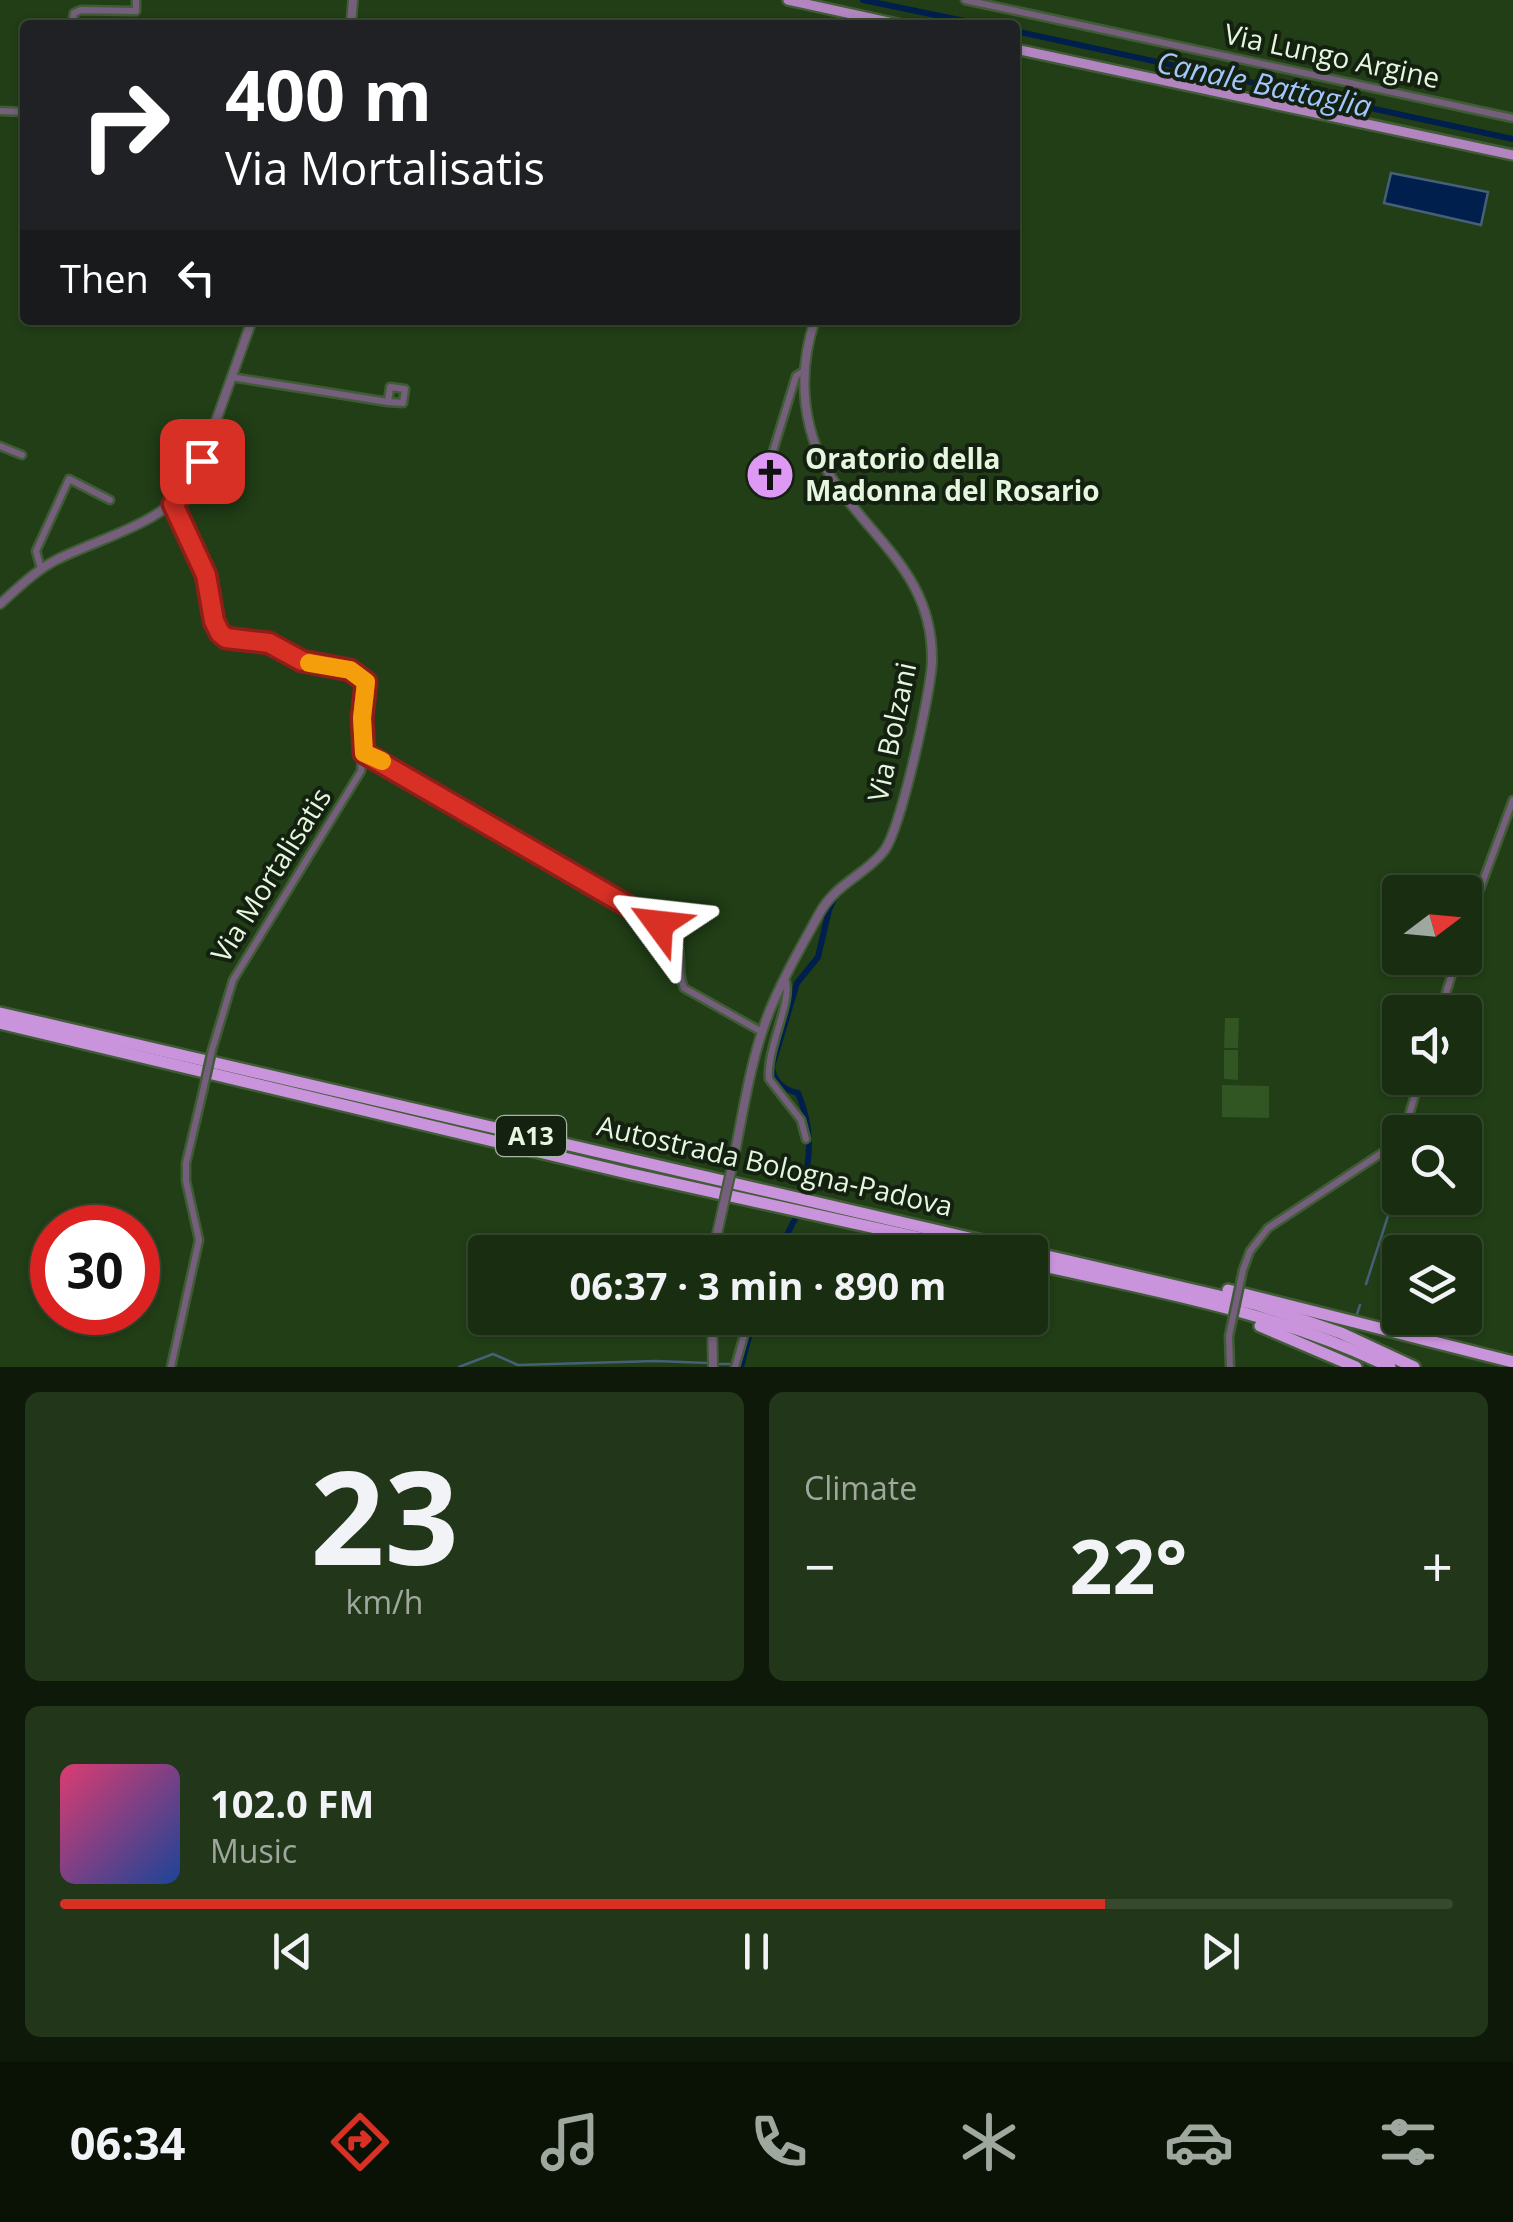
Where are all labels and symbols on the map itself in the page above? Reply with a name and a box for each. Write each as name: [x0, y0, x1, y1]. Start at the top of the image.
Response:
street label: Via Lungo Argine: [1221, 14, 1443, 96]
water label: Canale Battaglia: [1153, 41, 1375, 126]
pin: [160, 419, 245, 504]
place label: Oratorio della Madonna del Rosario: [805, 439, 1100, 509]
church icon: Oratorio della Madonna del Rosario: [744, 449, 796, 501]
street label: Via Bolzani: [858, 659, 924, 805]
street label: Via Mortalisatis: [201, 780, 339, 969]
position arrow: [607, 872, 711, 976]
north arrow: [1382, 875, 1482, 975]
street label: Autostrada Bologna-Padova: [594, 1106, 957, 1224]
road number: A13: [496, 1116, 566, 1156]
speed limit sign: 30: [30, 1205, 160, 1335]

